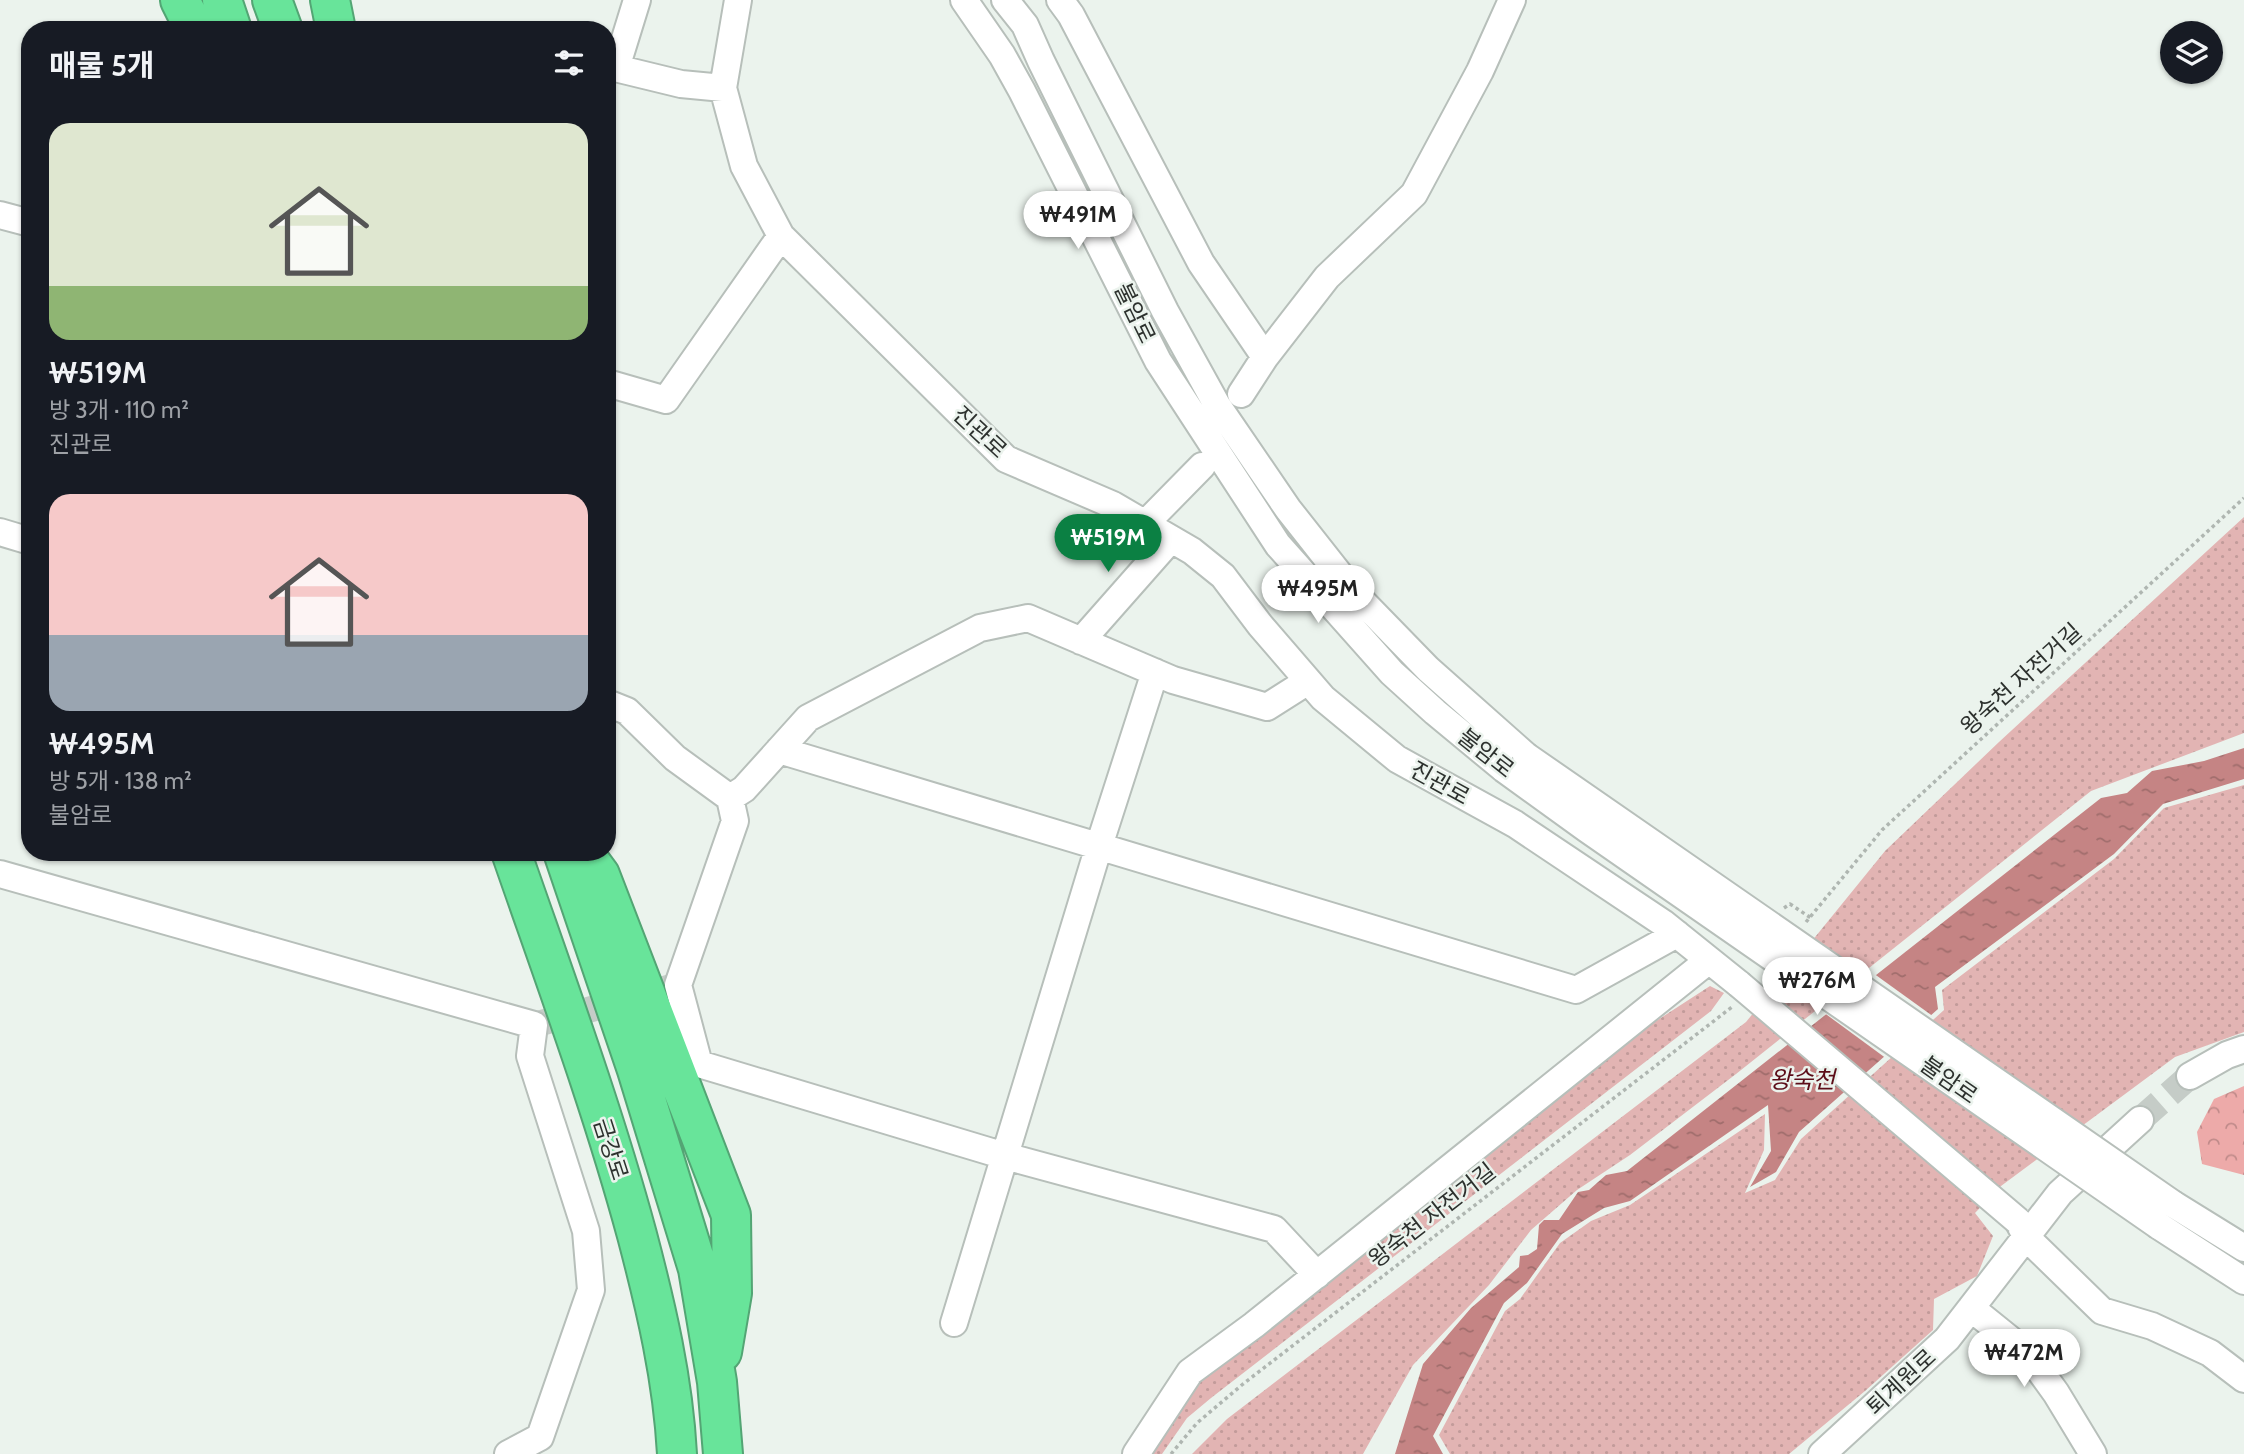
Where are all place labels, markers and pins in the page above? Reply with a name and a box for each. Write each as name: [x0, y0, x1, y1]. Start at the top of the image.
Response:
pin: ₩491M: [1029, 191, 1127, 251]
pin: ₩519M: [1059, 514, 1157, 574]
pin: ₩495M: [1269, 566, 1367, 625]
pin: ₩276M: [1768, 958, 1866, 1017]
pin: ₩472M: [1975, 1330, 2073, 1389]

